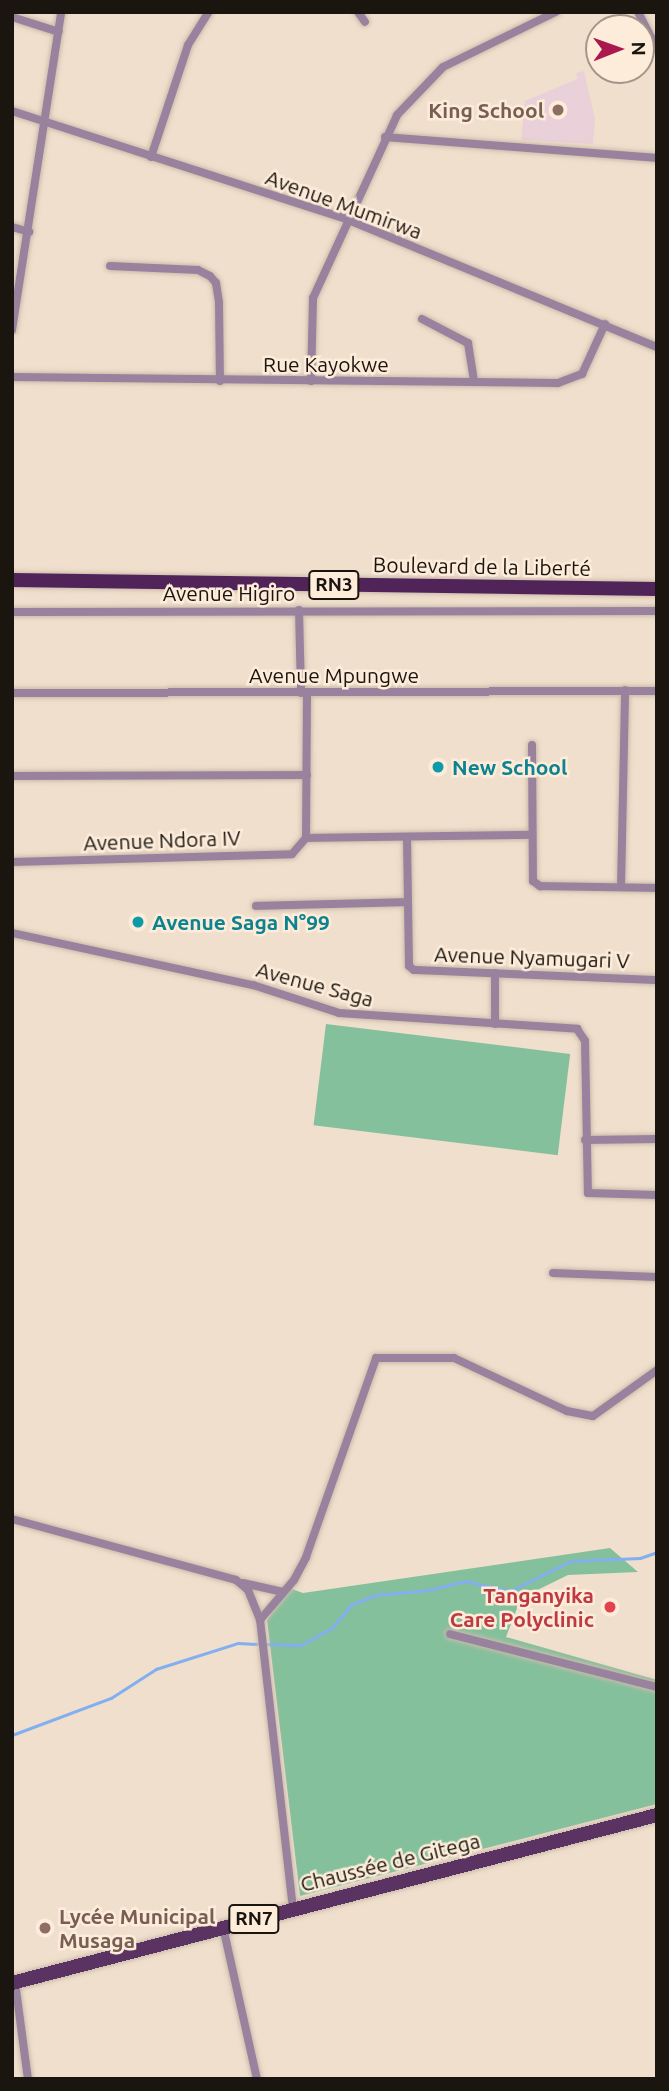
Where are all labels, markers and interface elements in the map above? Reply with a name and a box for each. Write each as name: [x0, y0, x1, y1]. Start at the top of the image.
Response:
north arrow: [585, 14, 655, 84]
text: N: [628, 41, 650, 56]
place label: King School: [428, 97, 544, 123]
marker: King School: [550, 102, 566, 118]
street label: Avenue Mumirwa: [262, 164, 426, 244]
street label: Rue Kayokwe: [263, 351, 389, 377]
street label: Boulevard de la Liberté: [373, 551, 591, 581]
road number: RN3: [308, 570, 360, 600]
street label: Avenue Higiro: [163, 580, 295, 606]
street label: Avenue Mpungwe: [249, 662, 419, 688]
place label: New School: [452, 754, 567, 780]
marker: New School: [430, 759, 446, 775]
street label: Avenue Ndora IV: [83, 825, 241, 855]
place label: Avenue Saga N°99: [152, 909, 330, 935]
marker: Avenue Saga N°99: [130, 914, 146, 930]
street label: Avenue Nyamugari V: [434, 941, 630, 973]
street label: Avenue Saga: [254, 956, 376, 1012]
place label: Tanganyika Care Polyclinic: [450, 1582, 594, 1632]
marker: Tanganyika Care Polyclinic: [600, 1597, 620, 1617]
street label: Chaussée de Gitega: [298, 1827, 482, 1897]
place label: Lycée Municipal Musaga: [59, 1903, 215, 1953]
road number: RN7: [228, 1904, 280, 1935]
marker: Lycée Municipal Musaga: [37, 1920, 53, 1936]

